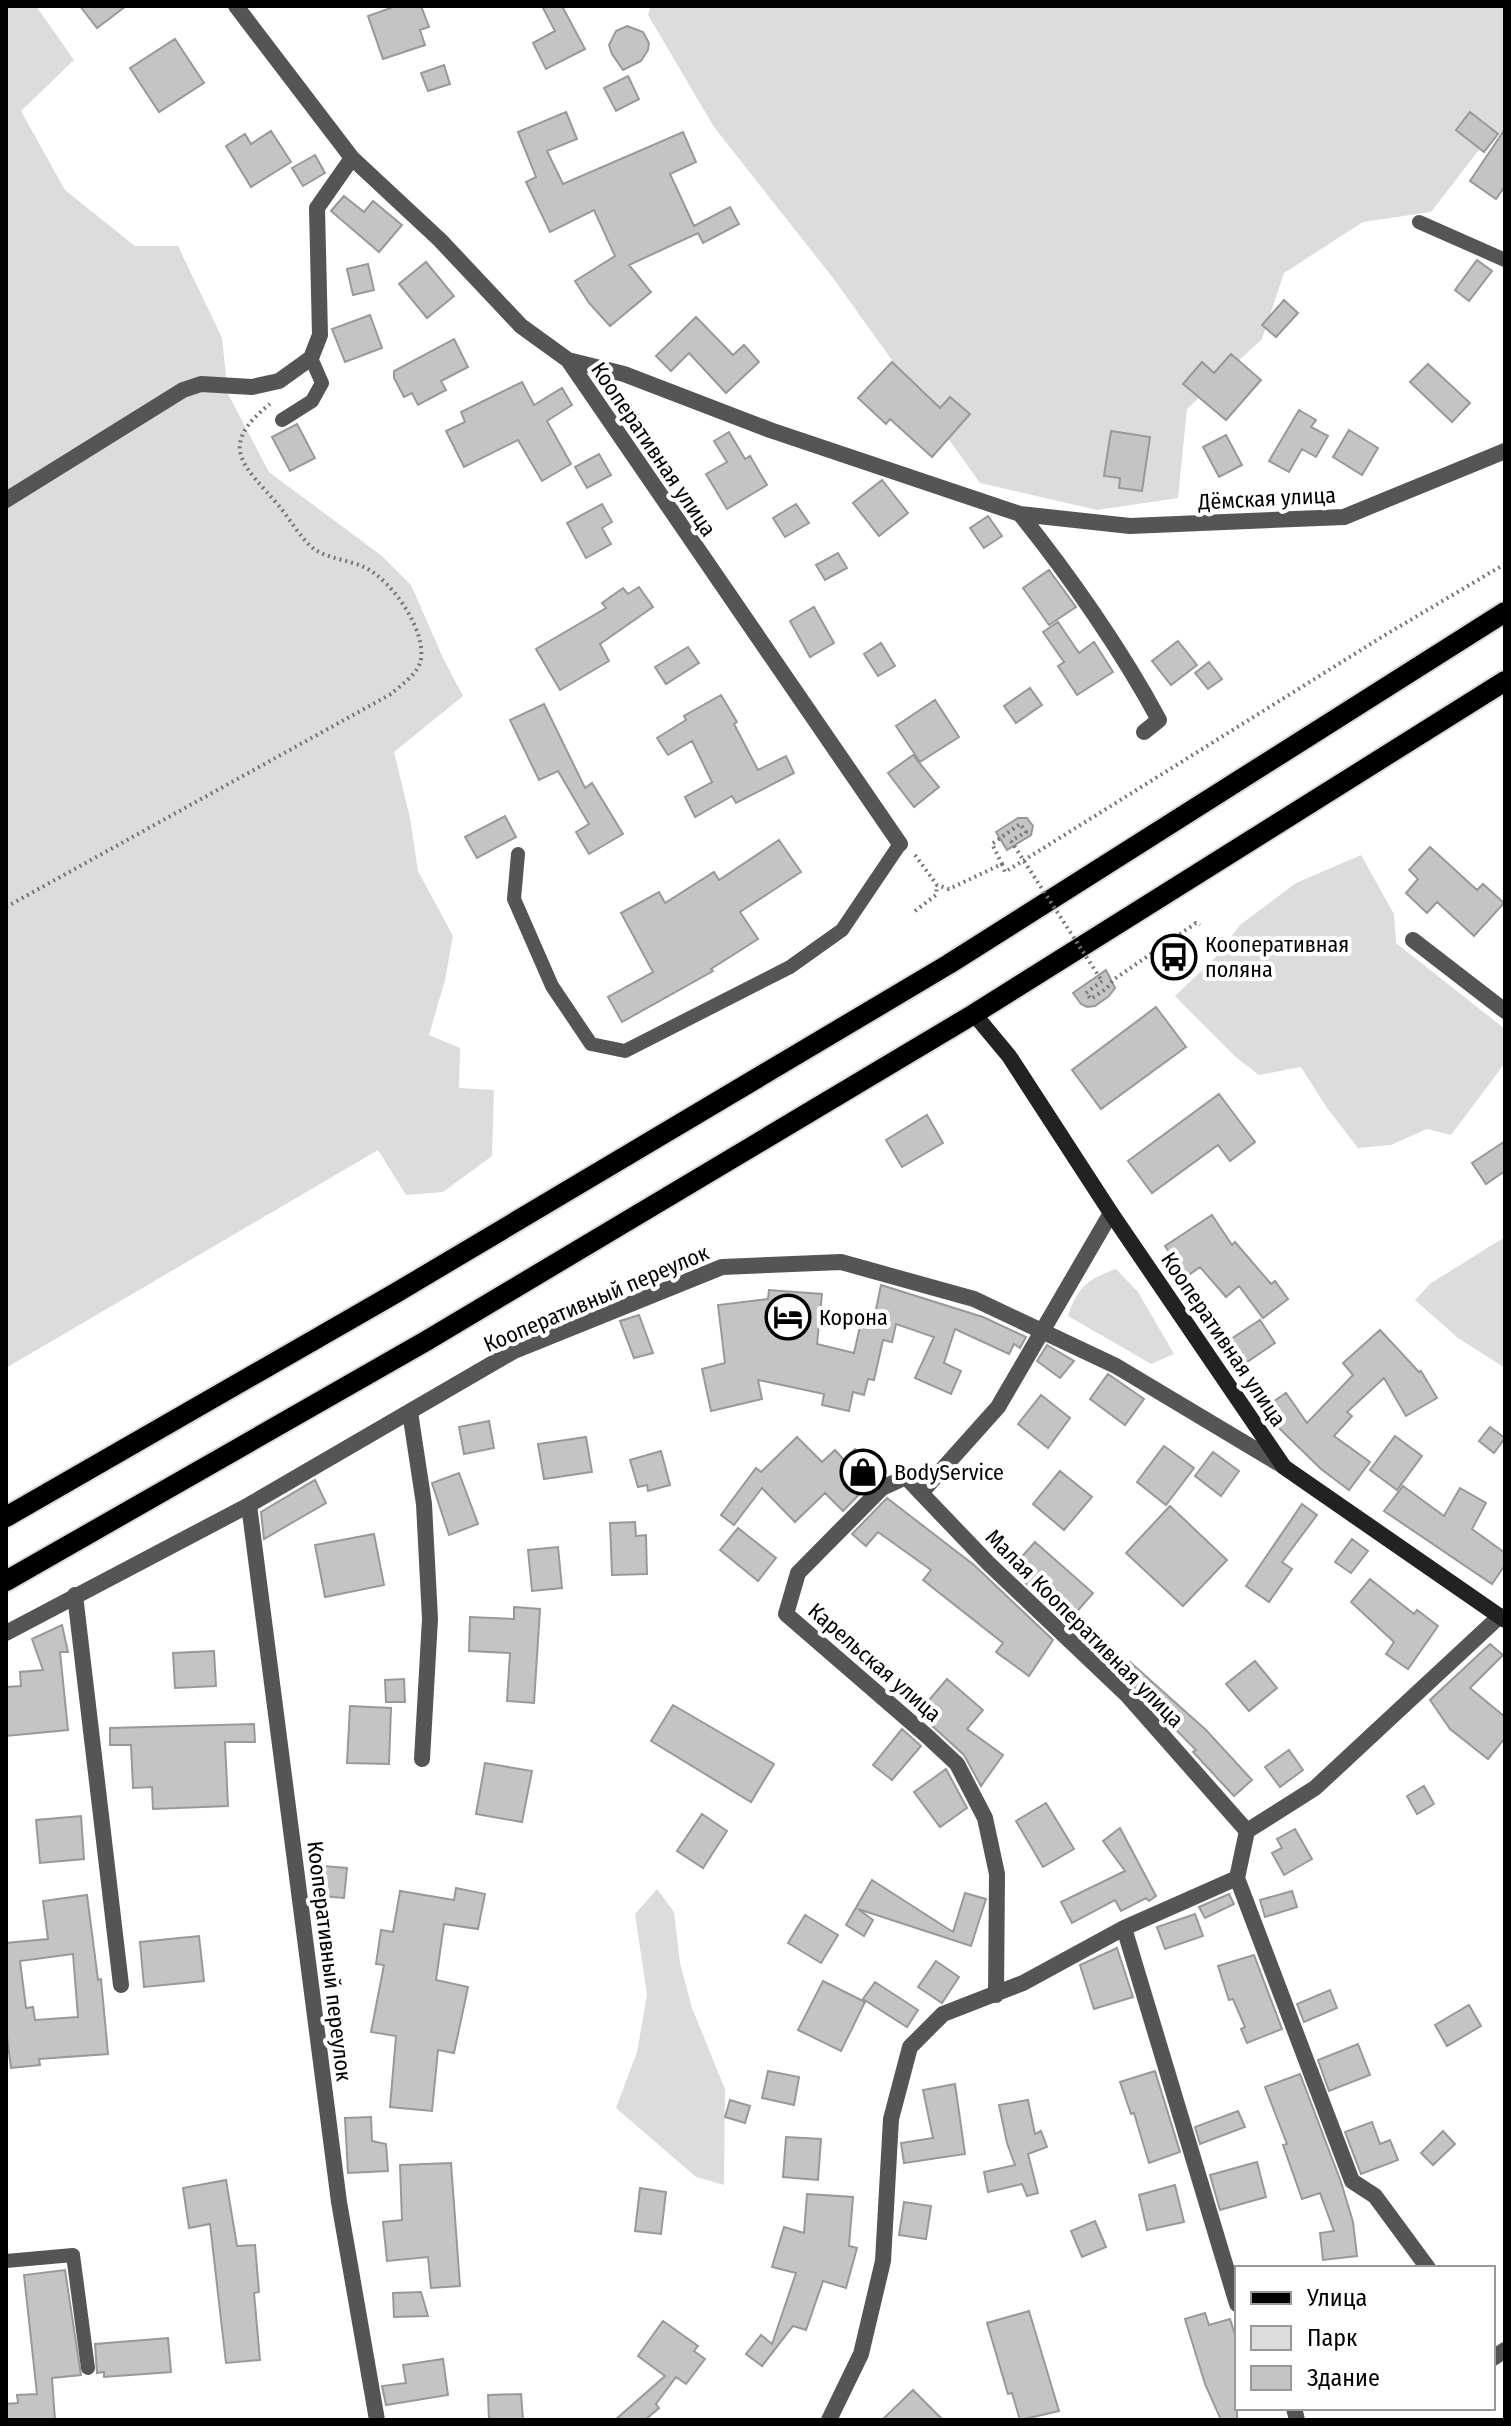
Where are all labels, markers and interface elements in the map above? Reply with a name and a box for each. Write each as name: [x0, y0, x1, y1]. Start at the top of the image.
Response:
street label: Кооперативная улица: [585, 357, 722, 542]
street label: Дёмская улица: [1196, 481, 1337, 516]
place label: Кооперативная поляна: [1205, 931, 1349, 983]
bus stop icon: Кооперативная поляна: [1150, 933, 1198, 981]
street label: Кооперативный переулок: [480, 1239, 713, 1358]
street label: Кооперативная улица: [1155, 1247, 1292, 1432]
hotel icon: Корона: [764, 1293, 812, 1341]
place label: Корона: [819, 1304, 888, 1331]
shop icon: BodyService: [839, 1448, 887, 1496]
place label: BodyService: [894, 1459, 1004, 1486]
street label: Малая Кооперативная улица: [980, 1524, 1189, 1733]
street label: Карельская улица: [803, 1597, 947, 1728]
street label: Кооперативный переулок: [301, 1839, 358, 2083]
legend: [1235, 2266, 1495, 2410]
text: Улица: [1306, 2284, 1367, 2312]
text: Парк: [1307, 2324, 1358, 2352]
text: Здание: [1307, 2364, 1380, 2392]

